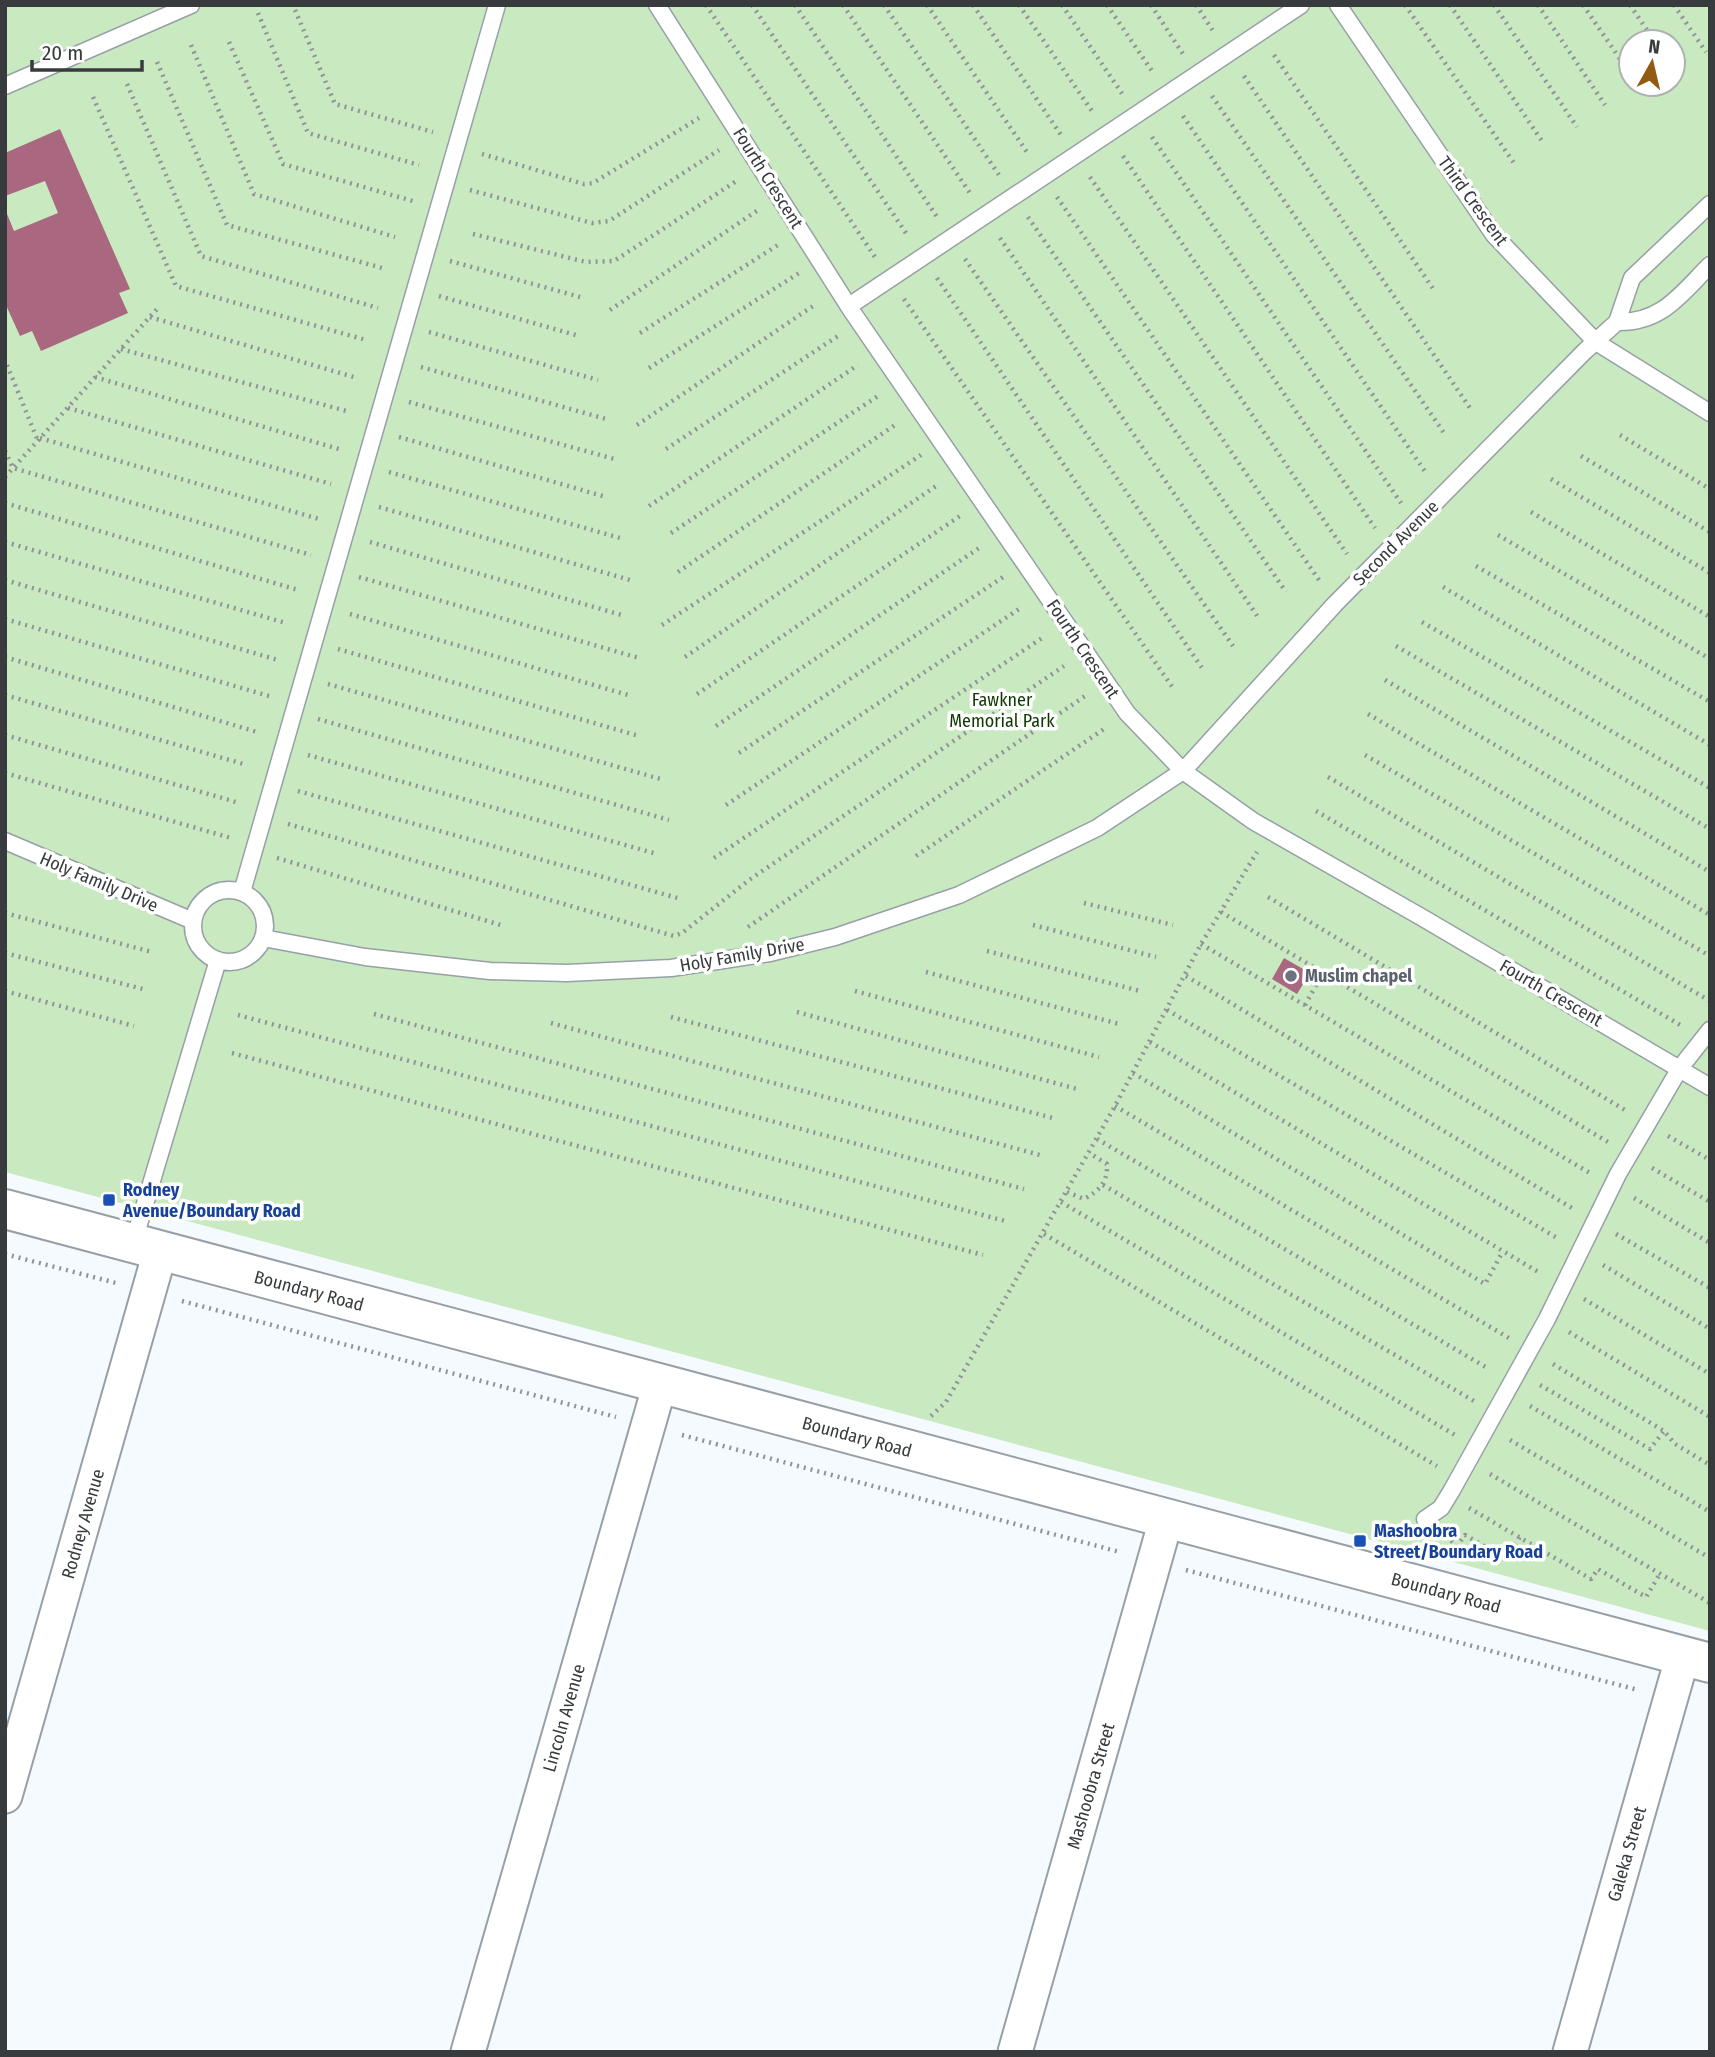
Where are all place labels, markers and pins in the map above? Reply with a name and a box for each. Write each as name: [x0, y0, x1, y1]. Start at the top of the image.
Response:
place label: Muslim chapel: [1305, 965, 1412, 987]
marker: Muslim chapel: [1283, 968, 1299, 984]
place label: Rodney Avenue/Boundary Road: [122, 1179, 301, 1222]
marker: Rodney Avenue/Boundary Road: [101, 1192, 117, 1208]
place label: Mashoobra Street/Boundary Road: [1374, 1520, 1543, 1563]
marker: Mashoobra Street/Boundary Road: [1352, 1533, 1368, 1549]

